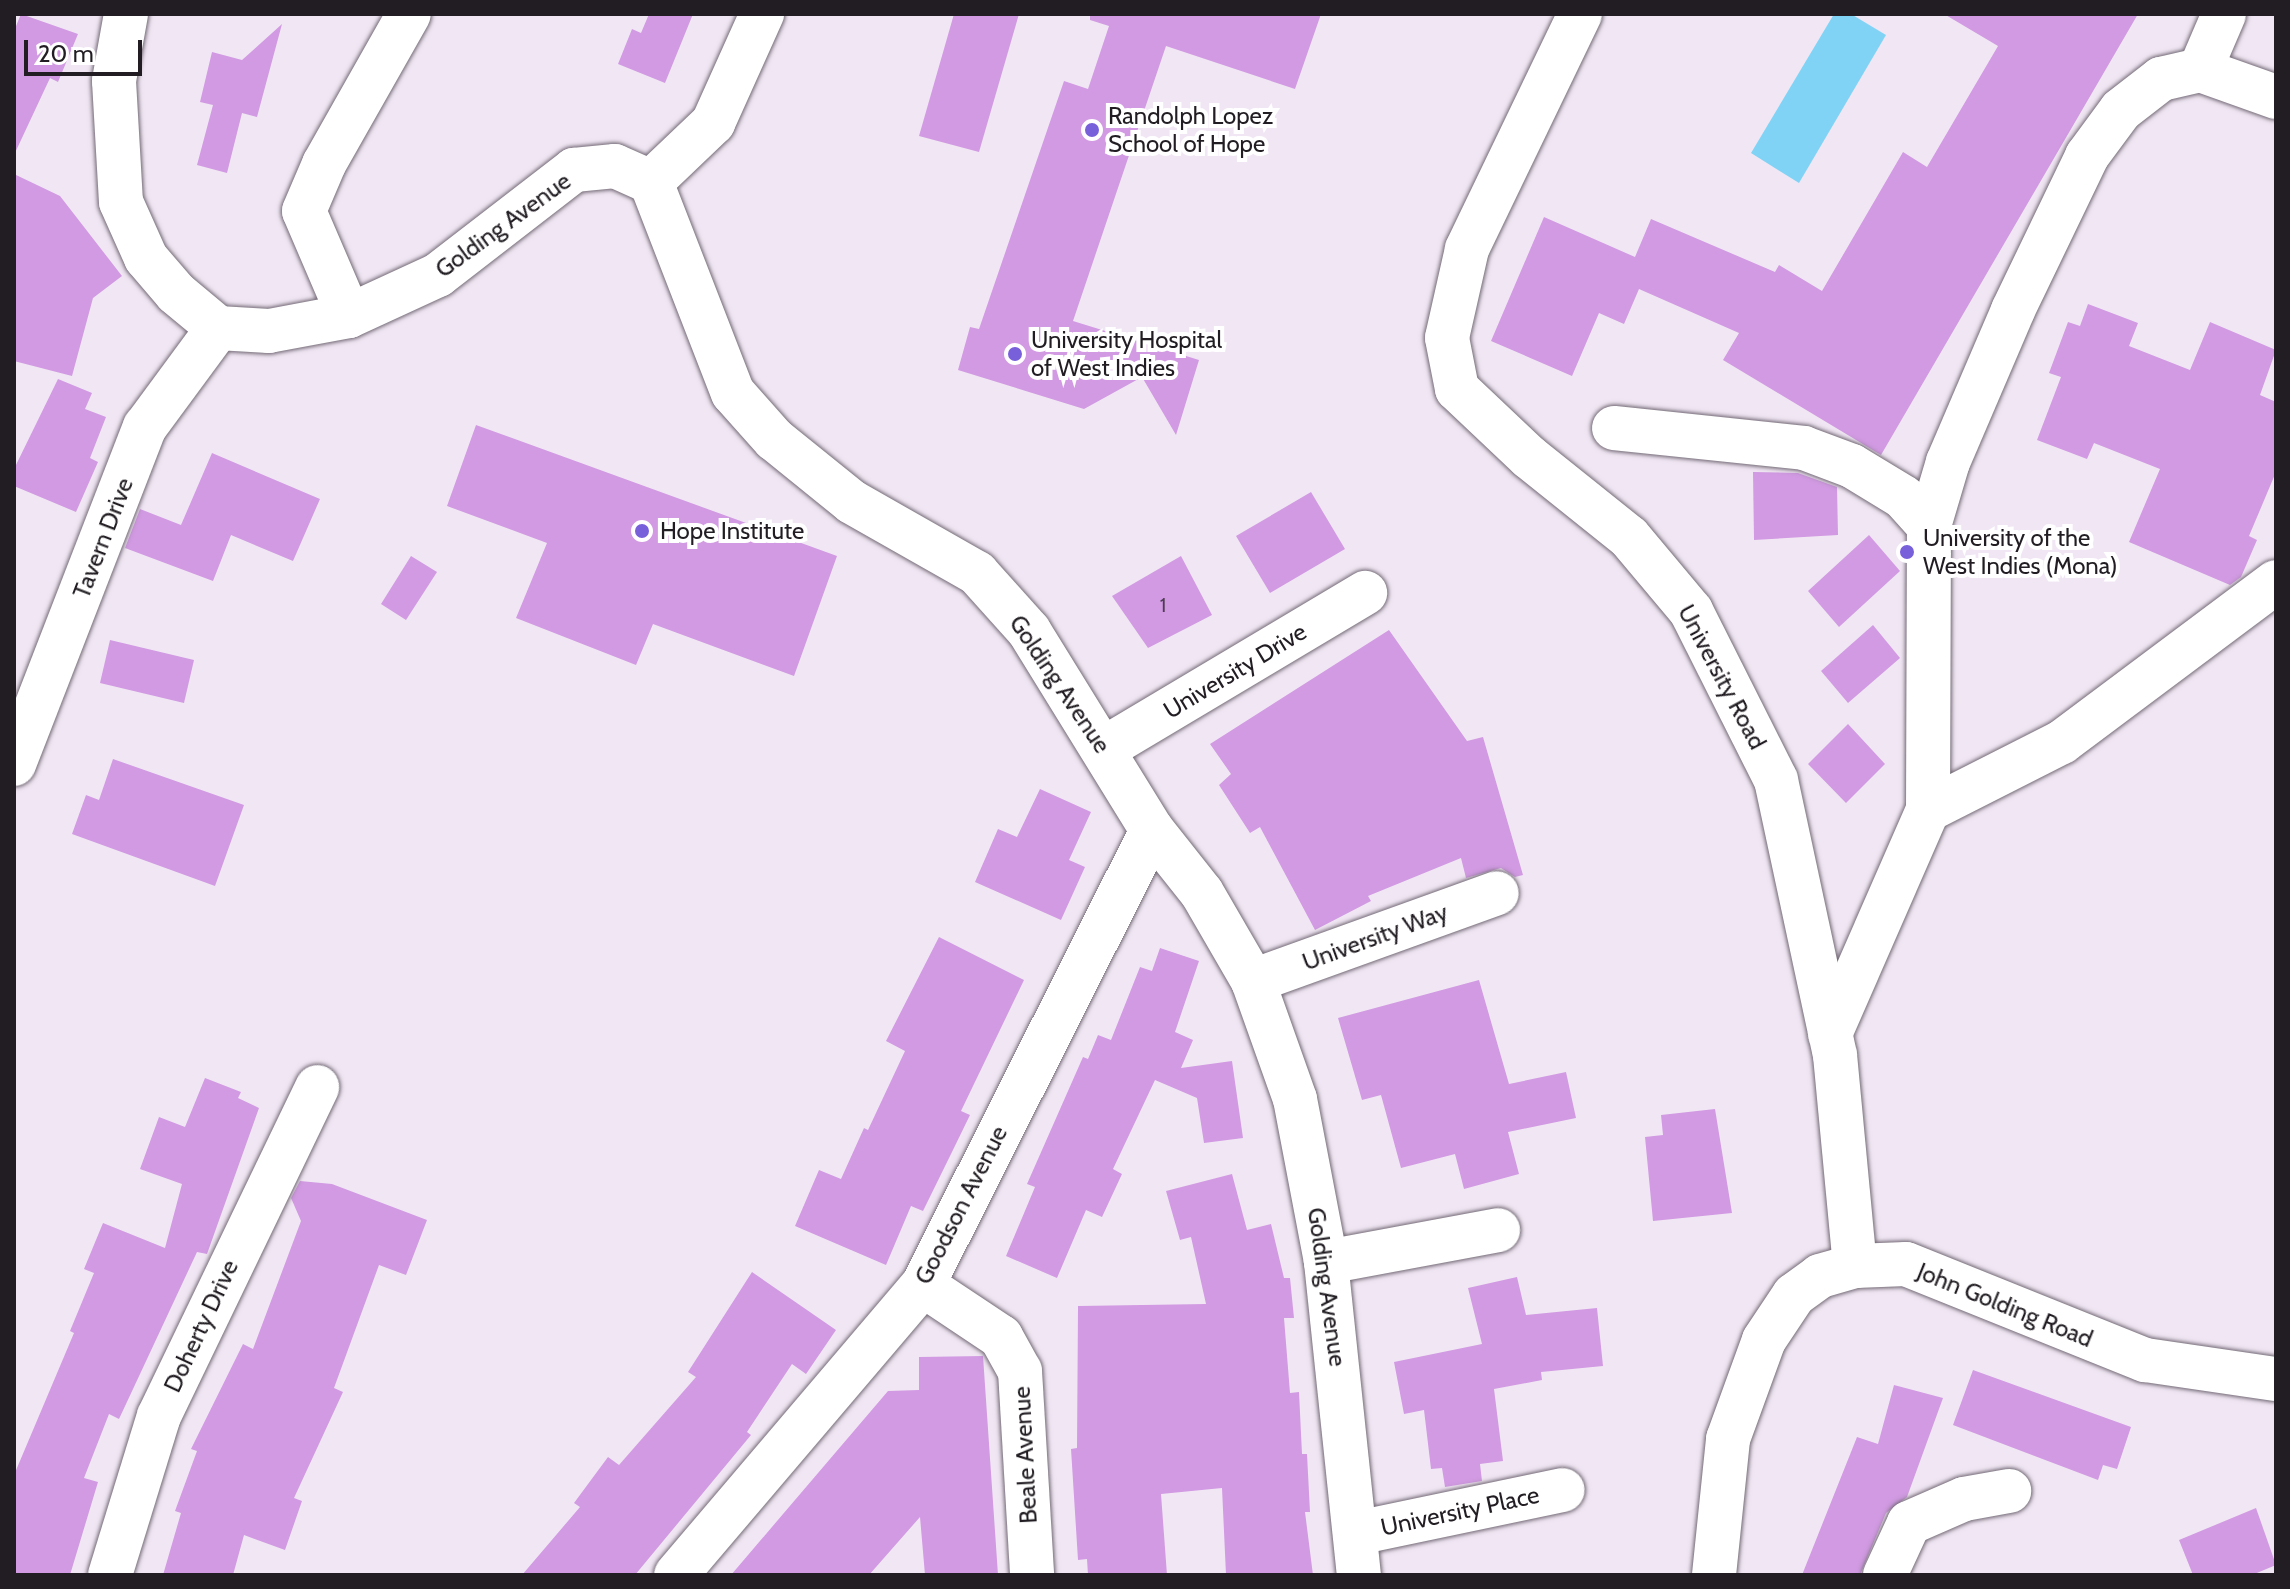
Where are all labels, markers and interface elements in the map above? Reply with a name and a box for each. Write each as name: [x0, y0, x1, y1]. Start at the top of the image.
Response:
scale bar: [28, 24, 146, 74]
text: 20 m: [38, 39, 94, 68]
place label: Randolph Lopez School of Hope: [1108, 102, 1273, 158]
marker: Randolph Lopez School of Hope: [1083, 121, 1101, 139]
street label: Golding Avenue: [430, 166, 576, 284]
place label: University Hospital of West Indies: [1031, 326, 1222, 382]
marker: University Hospital of West Indies: [1006, 345, 1024, 363]
street label: Tavern Drive: [67, 474, 139, 602]
place label: Hope Institute: [660, 517, 804, 545]
marker: Hope Institute: [631, 520, 653, 542]
place label: University of the West Indies (Mona): [1923, 524, 2118, 580]
marker: University of the West Indies (Mona): [1898, 543, 1916, 561]
house number: 1: [1160, 593, 1166, 617]
street label: University Road: [1672, 600, 1772, 754]
street label: Golding Avenue: [1003, 610, 1117, 758]
street label: University Drive: [1158, 617, 1312, 725]
street label: University Way: [1298, 897, 1452, 977]
street label: Goodson Avenue: [909, 1121, 1013, 1289]
street label: Golding Avenue: [1302, 1206, 1352, 1368]
street label: Doherty Drive: [158, 1255, 244, 1397]
street label: John Golding Road: [1913, 1257, 2097, 1353]
street label: Beale Avenue: [1007, 1386, 1043, 1524]
street label: University Place: [1378, 1480, 1542, 1542]

